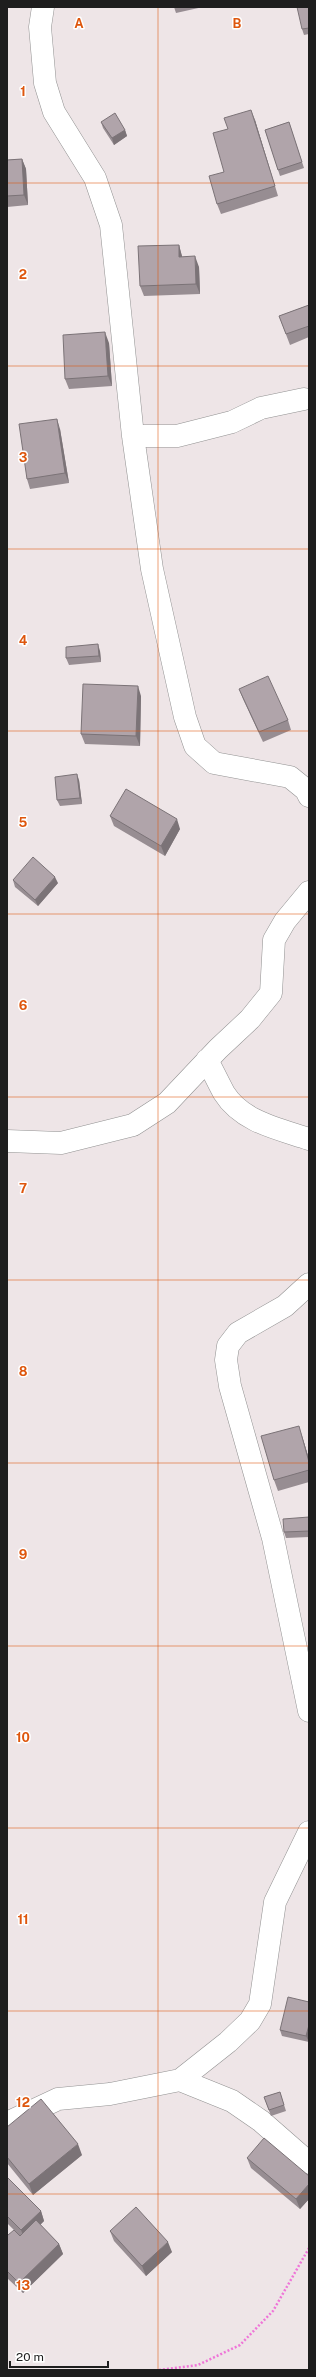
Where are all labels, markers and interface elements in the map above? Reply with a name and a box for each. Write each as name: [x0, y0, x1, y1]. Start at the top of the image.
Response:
text: A: [74, 16, 84, 31]
text: B: [233, 16, 242, 31]
text: 1: [20, 84, 26, 99]
text: 2: [19, 267, 27, 282]
text: 3: [19, 450, 28, 465]
text: 4: [19, 633, 28, 648]
text: 5: [19, 815, 28, 830]
text: 6: [19, 998, 28, 1013]
text: 7: [19, 1181, 27, 1196]
text: 8: [19, 1364, 28, 1379]
text: 9: [19, 1547, 27, 1562]
text: 10: [16, 1730, 30, 1745]
text: 11: [17, 1912, 29, 1927]
text: 12: [16, 2095, 30, 2110]
text: 13: [16, 2278, 30, 2293]
scale bar: [10, 2343, 108, 2369]
text: 20 m: [16, 2350, 44, 2364]

